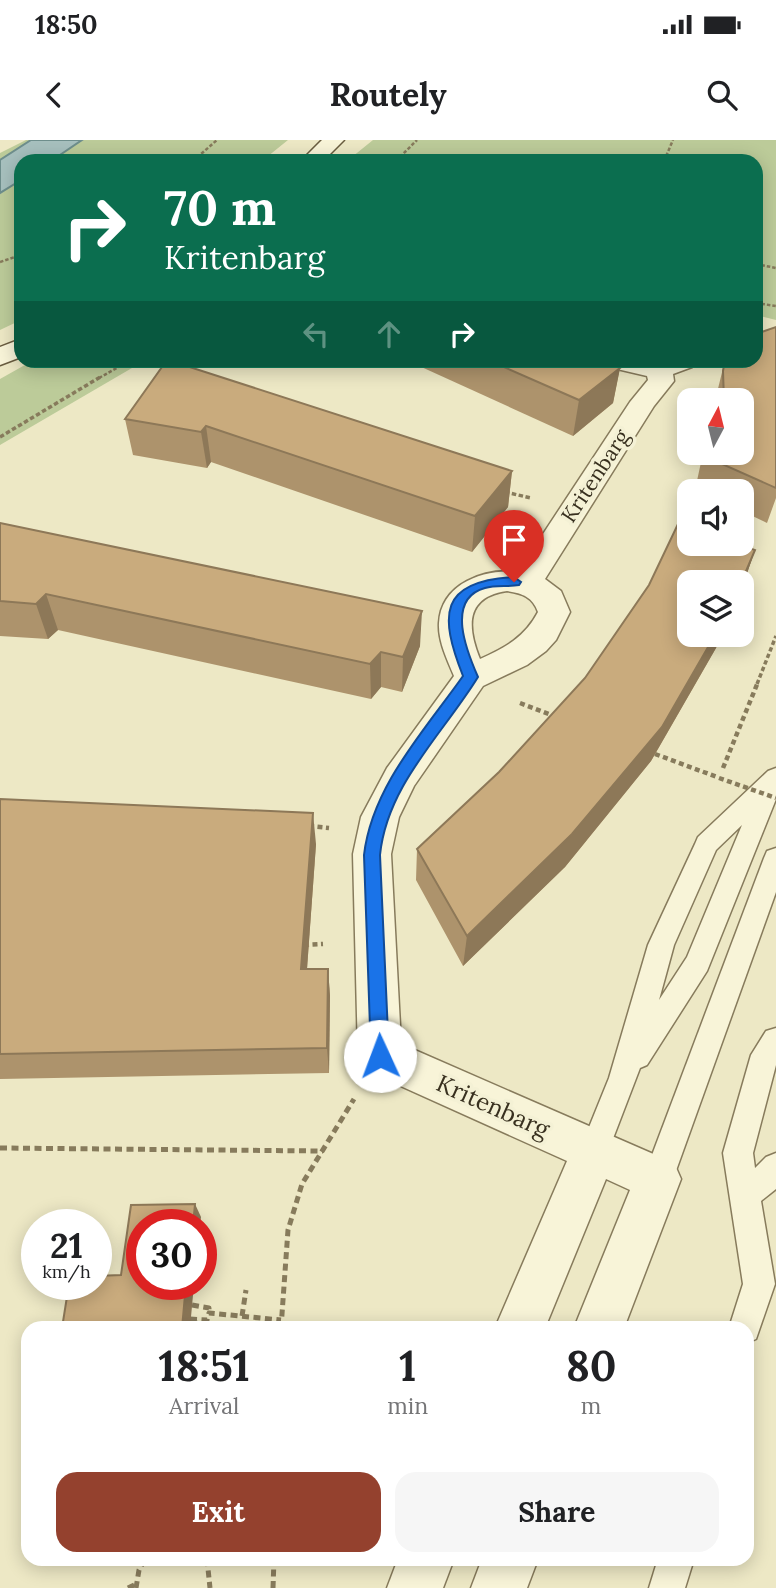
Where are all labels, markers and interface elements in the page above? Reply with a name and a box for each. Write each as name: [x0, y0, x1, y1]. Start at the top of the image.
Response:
text: 18:50: [35, 8, 98, 41]
text: Routely: [329, 74, 447, 115]
icon: back: [35, 76, 73, 114]
icon: search: [703, 76, 741, 114]
text: 70 m: [164, 176, 276, 238]
icon: right: [49, 182, 140, 273]
text: Kritenbarg: [164, 237, 325, 278]
icon: left: [297, 315, 335, 353]
icon: ahead: [370, 315, 408, 353]
icon: right: [443, 315, 481, 353]
north arrow: [677, 388, 754, 466]
map controls: [677, 388, 754, 647]
street label: Kritenbarg: [555, 424, 635, 528]
button: sound: [677, 479, 754, 556]
pin: [484, 510, 544, 582]
icon: arrive: [495, 521, 533, 559]
button: layers: [677, 570, 754, 647]
position arrow: [343, 1019, 417, 1093]
street label: Kritenbarg: [432, 1067, 555, 1145]
speed limit sign: 30: [126, 1209, 217, 1300]
text: 21: [50, 1223, 83, 1268]
text: km/h: [42, 1260, 91, 1283]
text: 18:51: [158, 1339, 250, 1393]
text: 1: [399, 1339, 416, 1393]
text: 80: [566, 1339, 617, 1393]
text: Arrival: [169, 1391, 239, 1420]
text: min: [387, 1391, 428, 1420]
text: m: [581, 1391, 601, 1420]
button: Exit: [56, 1472, 381, 1552]
button: Share: [395, 1472, 719, 1552]

